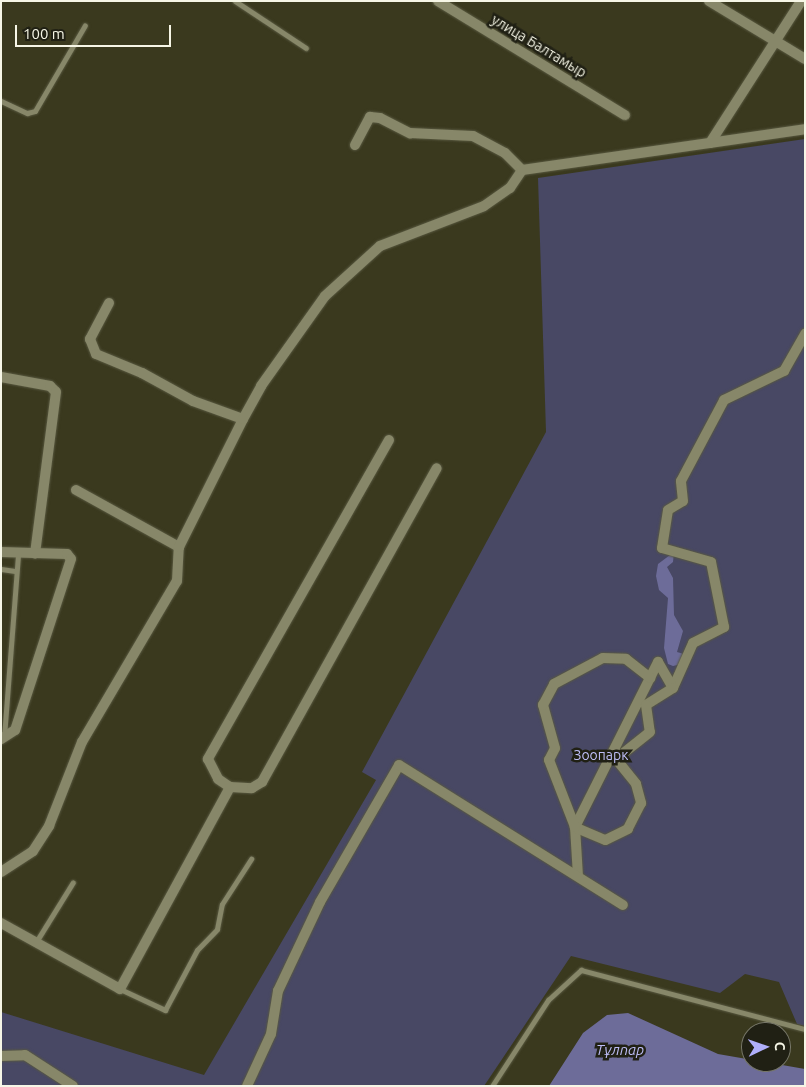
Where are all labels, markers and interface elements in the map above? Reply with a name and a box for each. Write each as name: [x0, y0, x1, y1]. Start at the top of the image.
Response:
street label: улица Балтамыр: [489, 11, 589, 81]
scale bar: [18, 15, 174, 47]
text: 100 m: [23, 25, 65, 42]
park label: Зоопарк: [574, 747, 628, 763]
north arrow: [741, 1022, 791, 1072]
water label: Тұлпар: [596, 1041, 644, 1059]
text: С: [772, 1041, 788, 1051]

